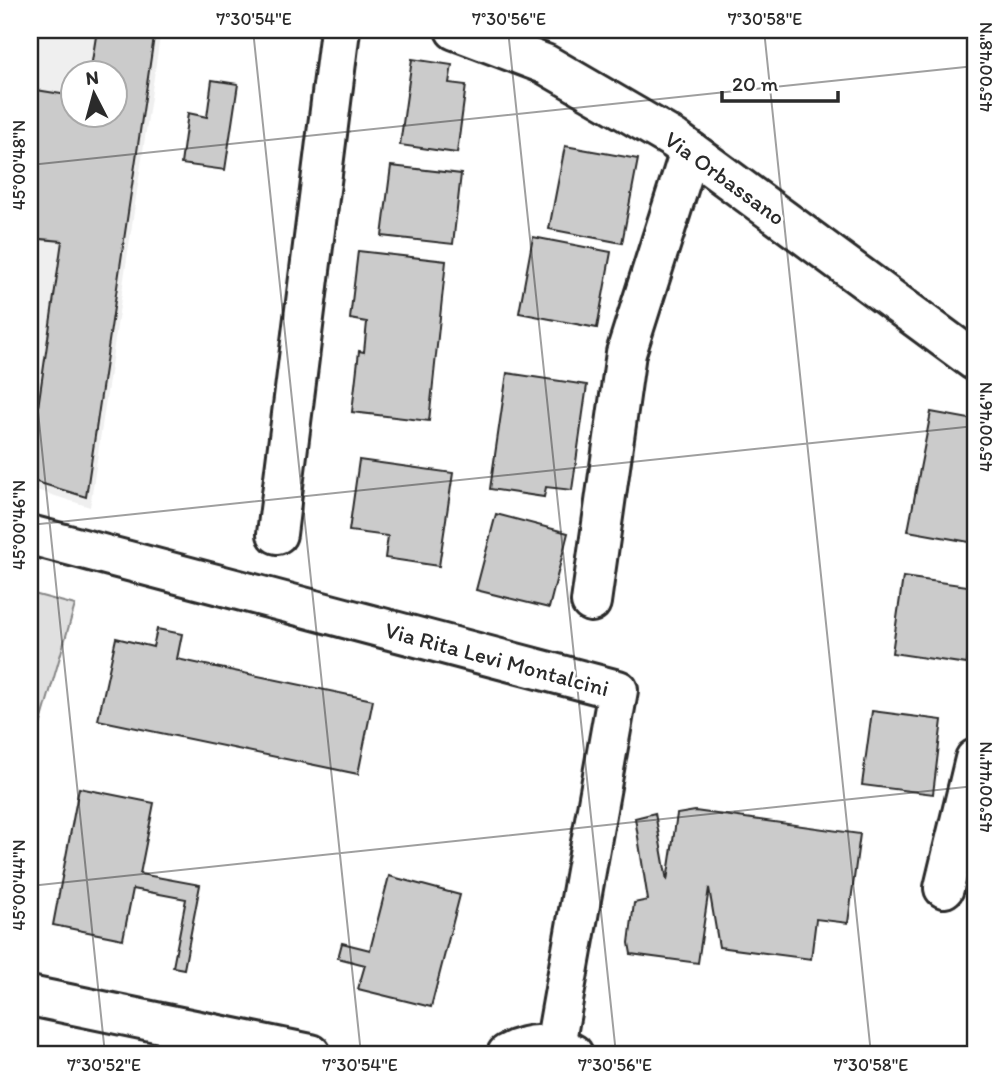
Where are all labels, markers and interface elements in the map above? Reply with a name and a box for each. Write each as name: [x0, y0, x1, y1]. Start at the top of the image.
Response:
text: 7°30'54"E: [216, 8, 292, 30]
text: 7°30'56"E: [472, 8, 546, 30]
text: 7°30'58"E: [728, 8, 802, 30]
text: 45°00'48"N: [975, 22, 997, 112]
north arrow: [60, 60, 130, 130]
scale bar: [722, 60, 837, 104]
text: N: [85, 65, 100, 90]
text: 20 m: [732, 71, 779, 96]
text: 45°00'48"N: [8, 120, 30, 210]
street label: Via Orbassano: [659, 125, 791, 231]
text: 45°00'46"N: [975, 382, 997, 472]
text: 45°00'46"N: [8, 480, 30, 570]
street label: Via Rita Levi Montalcini: [382, 616, 612, 702]
text: 45°00'44"N: [975, 741, 997, 833]
text: 45°00'44"N: [8, 839, 30, 931]
text: 7°30'52"E: [67, 1054, 141, 1076]
text: 7°30'54"E: [322, 1054, 398, 1076]
text: 7°30'56"E: [578, 1054, 652, 1076]
text: 7°30'58"E: [834, 1054, 908, 1076]

